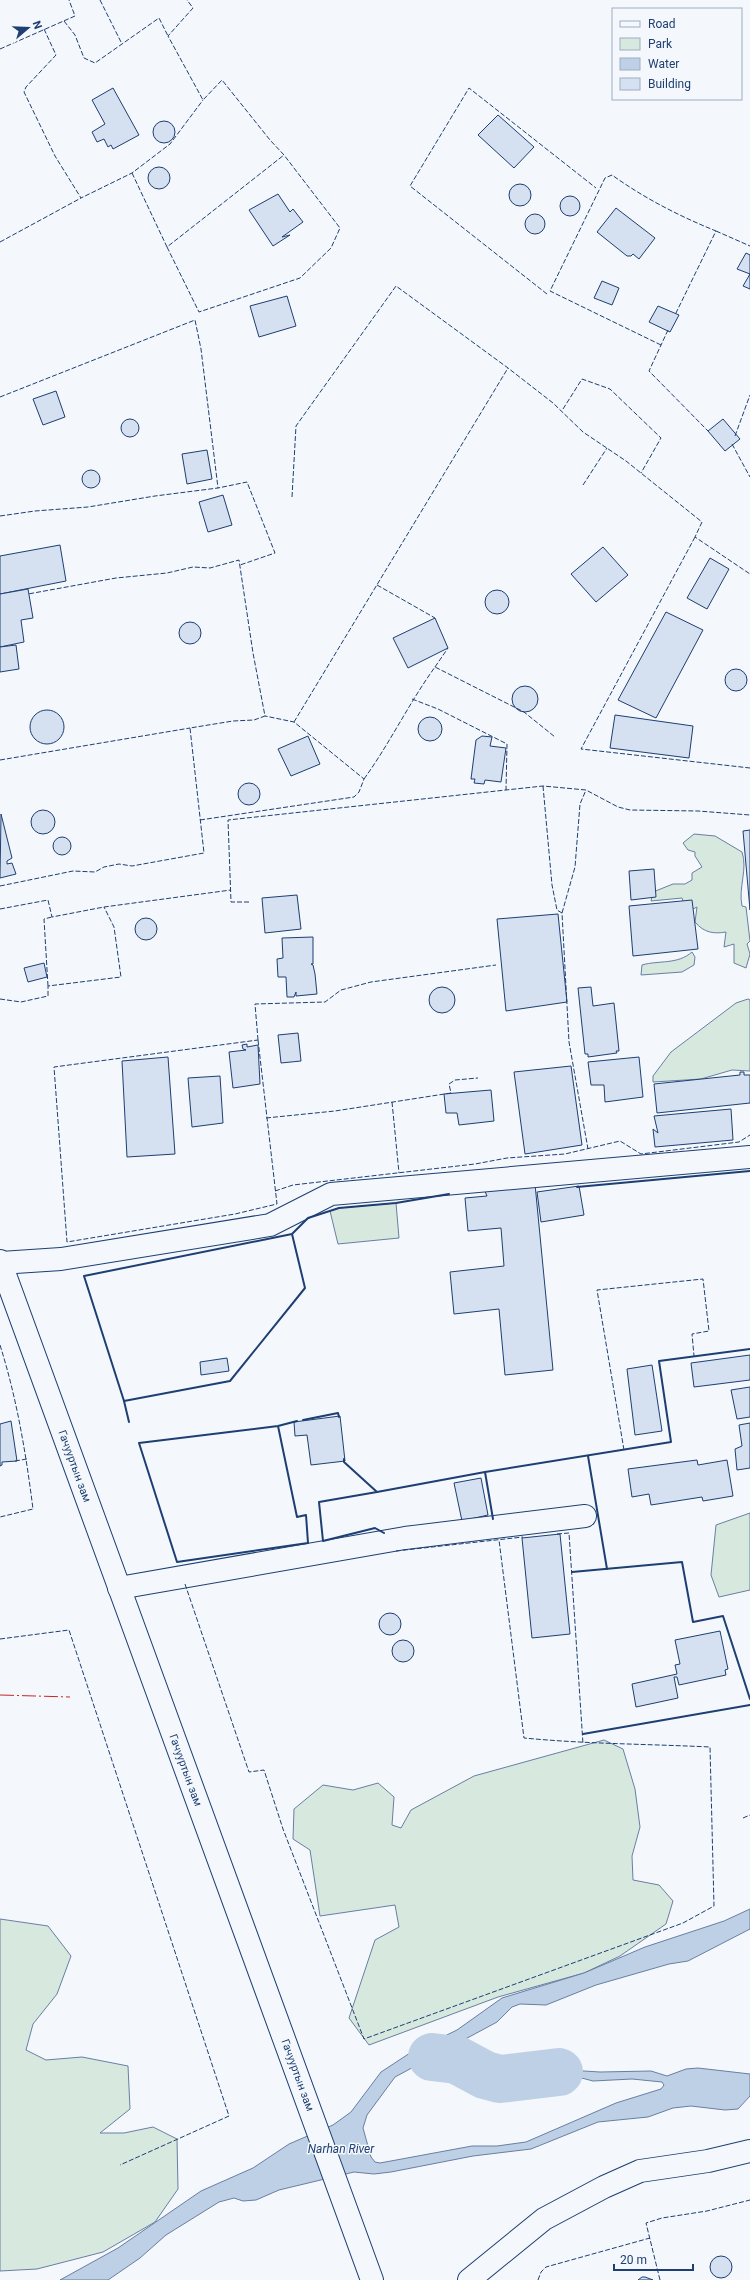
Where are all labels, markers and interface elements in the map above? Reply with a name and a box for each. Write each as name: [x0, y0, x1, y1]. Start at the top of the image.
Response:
north arrow: [8, 8, 48, 48]
legend: [612, 8, 742, 100]
text: Road: [648, 17, 676, 31]
text: N: [30, 19, 44, 31]
text: Park: [648, 37, 673, 51]
text: Water: [648, 57, 679, 71]
text: Building: [648, 77, 691, 91]
street label: Гачууртын зам: [55, 1428, 94, 1504]
street label: Гачууртын зам: [166, 1732, 205, 1808]
street label: Гачууртын зам: [278, 2037, 317, 2113]
water label: Narhan River: [308, 2142, 375, 2156]
scale bar: [614, 2246, 693, 2272]
text: 20 m: [620, 2253, 647, 2267]

